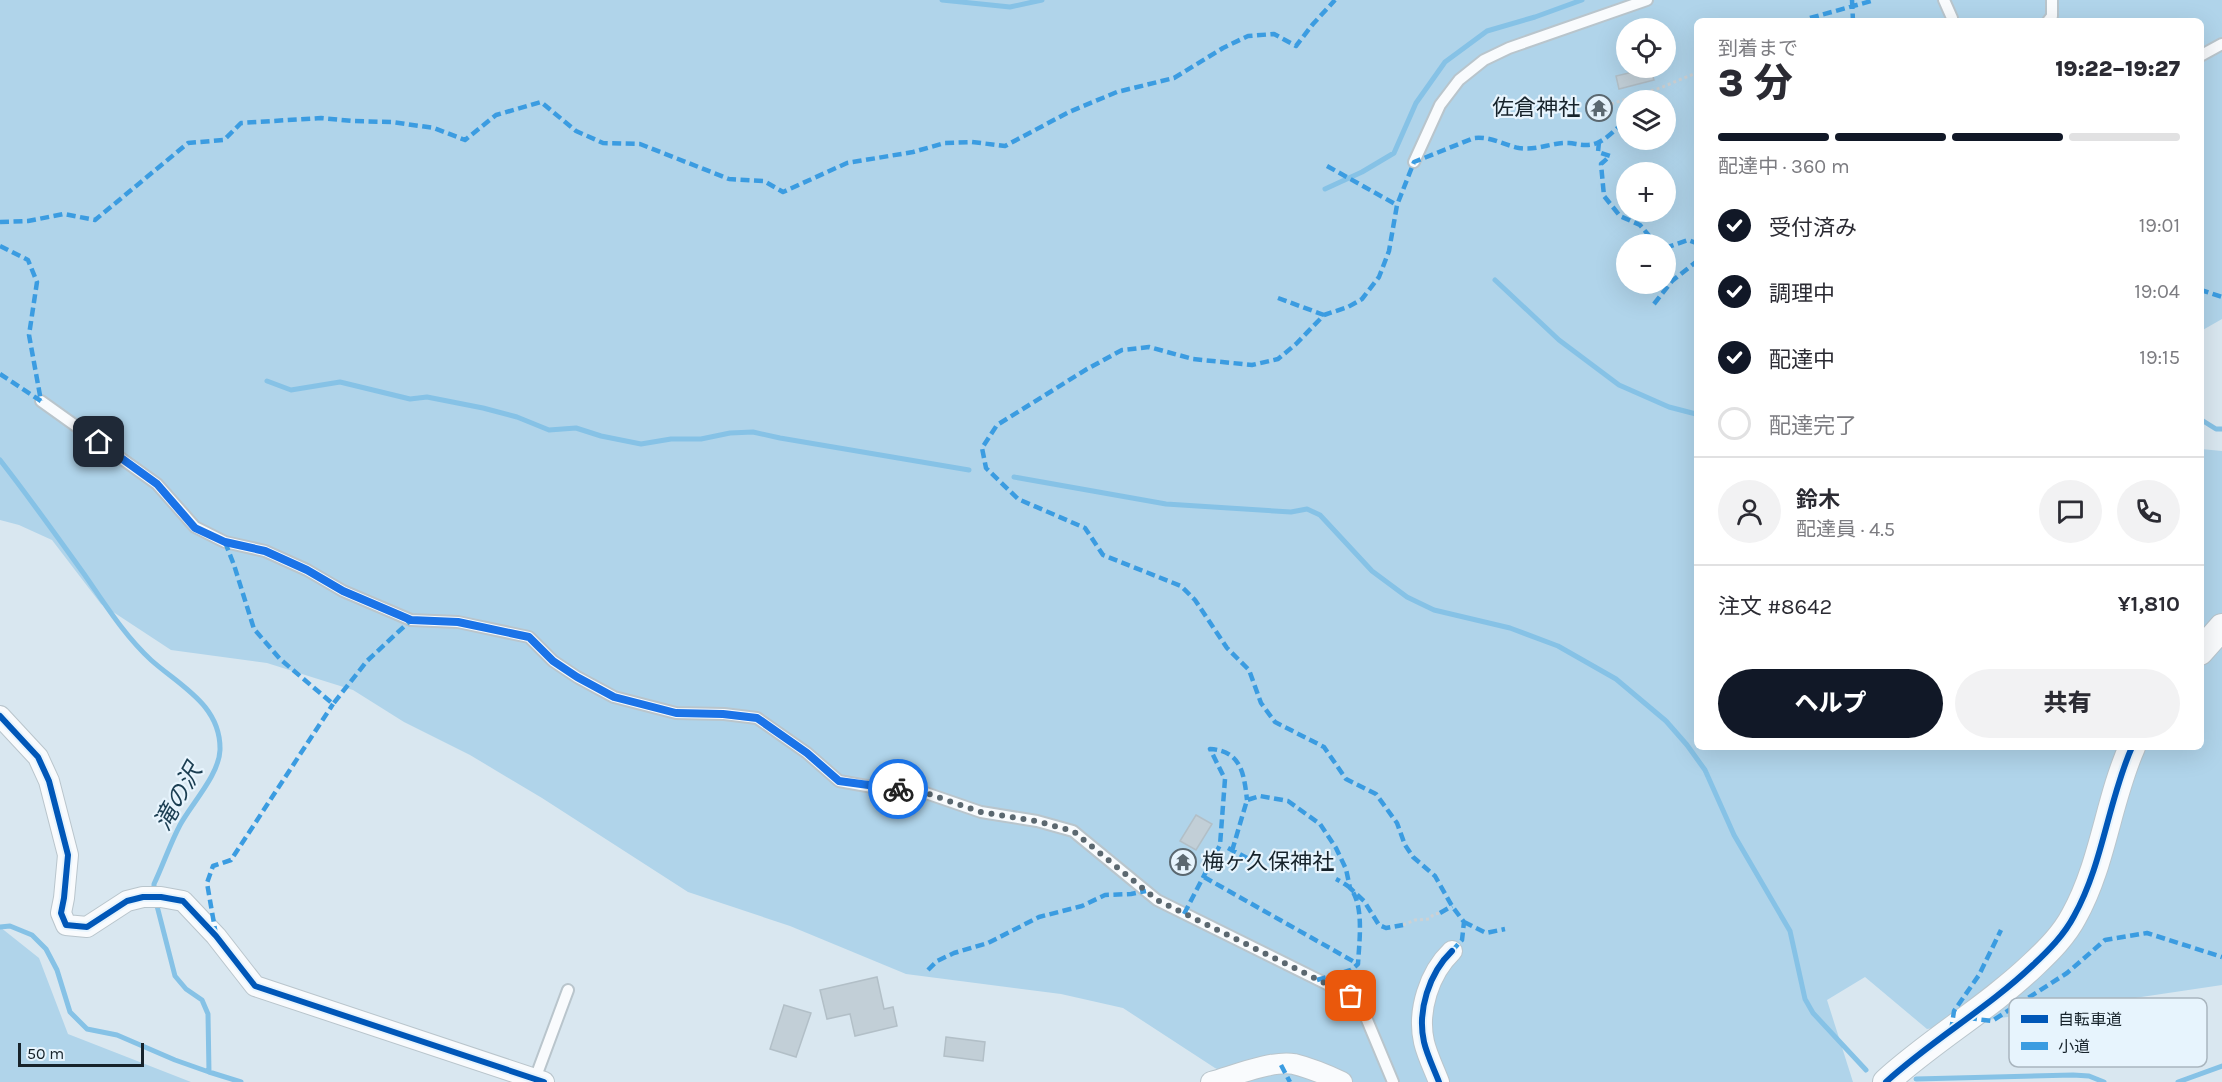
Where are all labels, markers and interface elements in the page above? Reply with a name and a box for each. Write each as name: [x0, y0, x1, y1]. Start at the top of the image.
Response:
map controls: [1616, 18, 1676, 294]
button: locate: [1616, 18, 1676, 78]
text: 到着まで: [1718, 37, 1798, 60]
text: 19:22–19:27: [2055, 56, 2180, 82]
text: 3 分: [1718, 60, 1793, 106]
button: layers: [1616, 90, 1676, 150]
temple icon: 佐倉神社: [1584, 93, 1614, 123]
place label: 佐倉神社: [1492, 95, 1580, 121]
text: 配達中 · 360 m: [1718, 155, 1850, 178]
button: +: [1616, 162, 1676, 222]
icon: check: [1718, 209, 1751, 242]
text: 19:01: [2139, 214, 2180, 237]
text: 受付済み: [1769, 215, 1857, 241]
button: −: [1616, 234, 1676, 294]
icon: check: [1718, 275, 1751, 308]
text: 19:04: [2134, 280, 2180, 303]
text: 調理中: [1769, 281, 1835, 307]
icon: check: [1718, 341, 1751, 374]
text: 19:15: [2139, 346, 2180, 369]
text: 配達中: [1769, 347, 1835, 373]
text: 配達完了: [1769, 413, 1857, 439]
pin: [73, 416, 124, 467]
icon: home: [82, 425, 115, 458]
button: person: [1718, 480, 1781, 543]
button: chat: [2039, 480, 2102, 543]
button: phone: [2117, 480, 2180, 543]
text: 鈴木: [1796, 487, 1840, 513]
text: 配達員 · 4.5: [1796, 518, 1895, 541]
text: ¥1,810: [2118, 591, 2180, 617]
text: 注文 #8642: [1718, 594, 1832, 620]
button: ヘルプ: [1718, 669, 1943, 738]
button: 共有: [1955, 669, 2180, 738]
water label: 滝の沢: [148, 756, 209, 835]
courier: [868, 759, 928, 819]
icon: bike: [882, 773, 915, 806]
temple icon: 梅ヶ久保神社: [1168, 847, 1198, 877]
place label: 梅ヶ久保神社: [1202, 849, 1334, 875]
pin: [1325, 970, 1376, 1021]
icon: bag: [1334, 979, 1367, 1012]
legend: [2009, 998, 2207, 1067]
text: 自転車道: [2058, 1010, 2122, 1029]
text: 小道: [2058, 1037, 2090, 1056]
scale bar: [18, 1040, 144, 1068]
text: 50 m: [27, 1044, 64, 1063]

